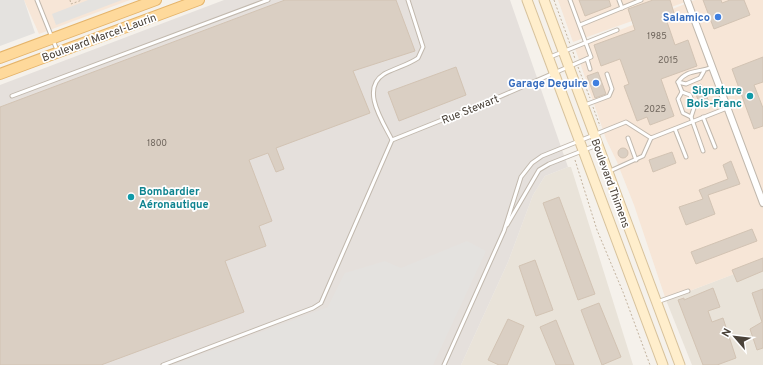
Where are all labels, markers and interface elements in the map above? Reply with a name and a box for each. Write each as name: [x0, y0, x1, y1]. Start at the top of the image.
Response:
street label: Boulevard Marcel-Laurin: [40, 11, 159, 65]
place label: Salamico: [663, 11, 710, 25]
marker: Salamico: [713, 12, 723, 22]
house number: 1985: [647, 31, 667, 42]
house number: 2015: [658, 55, 678, 66]
place label: Garage Deguire: [508, 77, 588, 91]
marker: Garage Deguire: [591, 78, 601, 88]
place label: Signature Bois-Franc: [686, 84, 742, 111]
marker: Signature Bois-Franc: [745, 91, 755, 101]
street label: Rue Stewart: [440, 92, 501, 128]
house number: 2025: [644, 104, 666, 115]
street label: Boulevard Thimens: [587, 137, 633, 230]
house number: 1800: [147, 138, 167, 149]
place label: Bombardier Aéronautique: [139, 185, 209, 212]
marker: Bombardier Aéronautique: [126, 192, 136, 202]
north arrow: [715, 317, 755, 357]
text: N: [719, 326, 735, 340]

